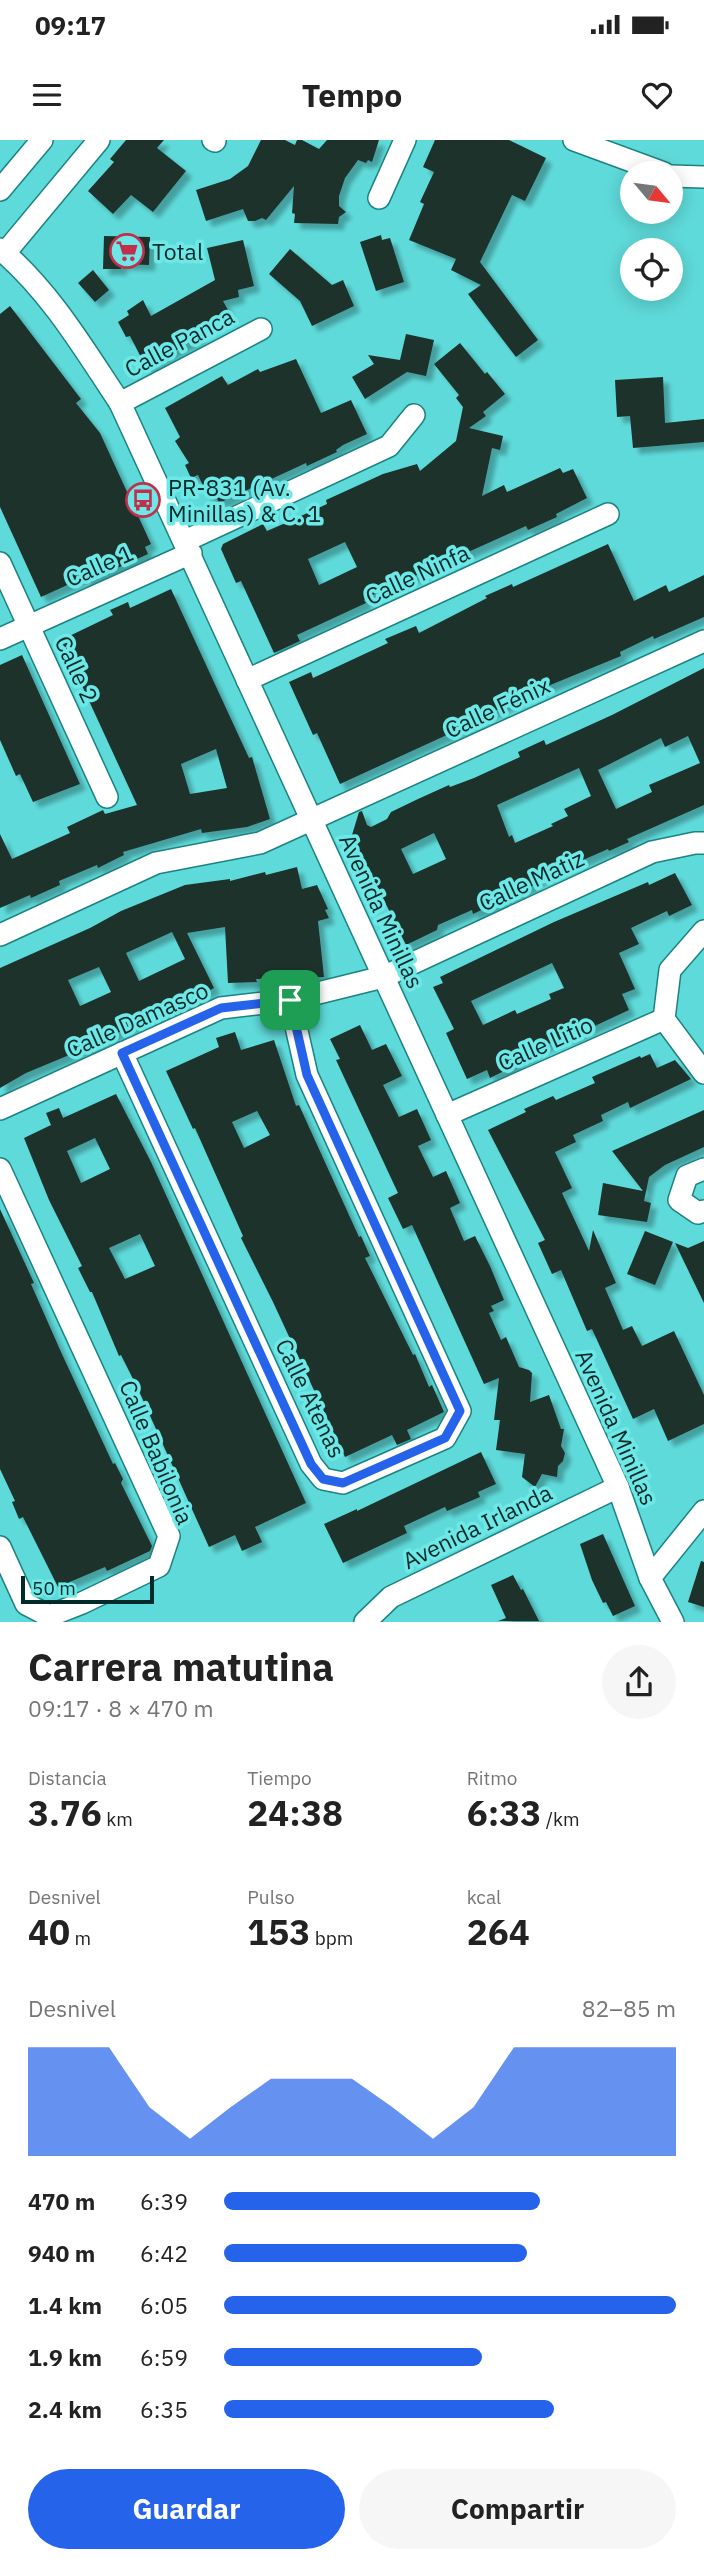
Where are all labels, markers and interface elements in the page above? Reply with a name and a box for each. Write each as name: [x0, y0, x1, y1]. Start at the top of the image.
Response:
text: 09:17: [35, 8, 106, 42]
text: Tempo: [302, 74, 402, 116]
icon: menu: [28, 76, 66, 114]
icon: heart: [638, 76, 676, 114]
north arrow: [620, 161, 682, 224]
map controls: [620, 161, 683, 301]
supermarket icon: Total: [108, 232, 146, 270]
place label: Total: [152, 236, 203, 266]
button: locate: [620, 238, 683, 301]
street label: Calle Panca: [119, 301, 239, 383]
place label: PR-831 (Av. Minillas) & C. 1: [168, 472, 321, 528]
bus stop icon: PR-831 (Av. Minillas) & C. 1: [124, 481, 162, 519]
street label: Calle 1: [61, 537, 137, 593]
street label: Calle Ninfa: [360, 537, 474, 611]
street label: Calle 2: [48, 631, 106, 707]
street label: Calle Fénix: [440, 670, 555, 744]
street label: Avenida Minillas: [333, 829, 431, 993]
street label: Calle Matiz: [474, 843, 588, 917]
pin: [260, 970, 320, 1030]
street label: Calle Damasco: [61, 974, 213, 1064]
icon: arrive: [271, 981, 309, 1019]
street label: Calle Litio: [493, 1009, 597, 1077]
street label: Calle Atenas: [269, 1334, 353, 1462]
street label: Avenida Minillas: [569, 1345, 665, 1509]
street label: Calle Babilonia: [113, 1375, 201, 1529]
street label: Avenida Irlanda: [397, 1477, 557, 1575]
scale bar: [21, 1573, 154, 1604]
text: 50 m: [32, 1576, 76, 1600]
text: Carrera matutina: [28, 1642, 334, 1691]
button: share: [602, 1645, 676, 1719]
text: 09:17 · 8 × 470 m: [28, 1693, 214, 1723]
text: Distancia: [28, 1766, 107, 1790]
text: Tiempo: [247, 1766, 312, 1790]
text: Ritmo: [467, 1766, 517, 1790]
text: 3.76: [28, 1790, 102, 1836]
text: 24:38: [247, 1790, 343, 1836]
text: 6:33: [467, 1790, 541, 1836]
text: km: [102, 1807, 133, 1831]
text: /km: [541, 1807, 580, 1831]
text: Desnivel: [28, 1885, 101, 1909]
text: Pulso: [247, 1885, 295, 1909]
text: kcal: [467, 1885, 501, 1909]
text: 40: [28, 1909, 70, 1955]
text: 153: [247, 1909, 310, 1955]
text: 264: [467, 1909, 530, 1955]
text: m: [70, 1926, 91, 1950]
text: bpm: [310, 1926, 353, 1950]
text: Desnivel: [28, 1993, 116, 2023]
text: 82–85 m: [582, 1993, 676, 2023]
text: 470 m: [28, 2186, 95, 2216]
text: 6:39: [140, 2186, 188, 2216]
text: 940 m: [28, 2238, 95, 2268]
text: 6:42: [140, 2238, 188, 2268]
text: 1.4 km: [28, 2290, 102, 2320]
text: 6:05: [140, 2290, 188, 2320]
text: 1.9 km: [28, 2342, 102, 2372]
text: 6:59: [140, 2342, 188, 2372]
text: 2.4 km: [28, 2394, 102, 2424]
text: 6:35: [140, 2394, 188, 2424]
button: Guardar: [28, 2469, 345, 2549]
button: Compartir: [359, 2469, 676, 2549]

